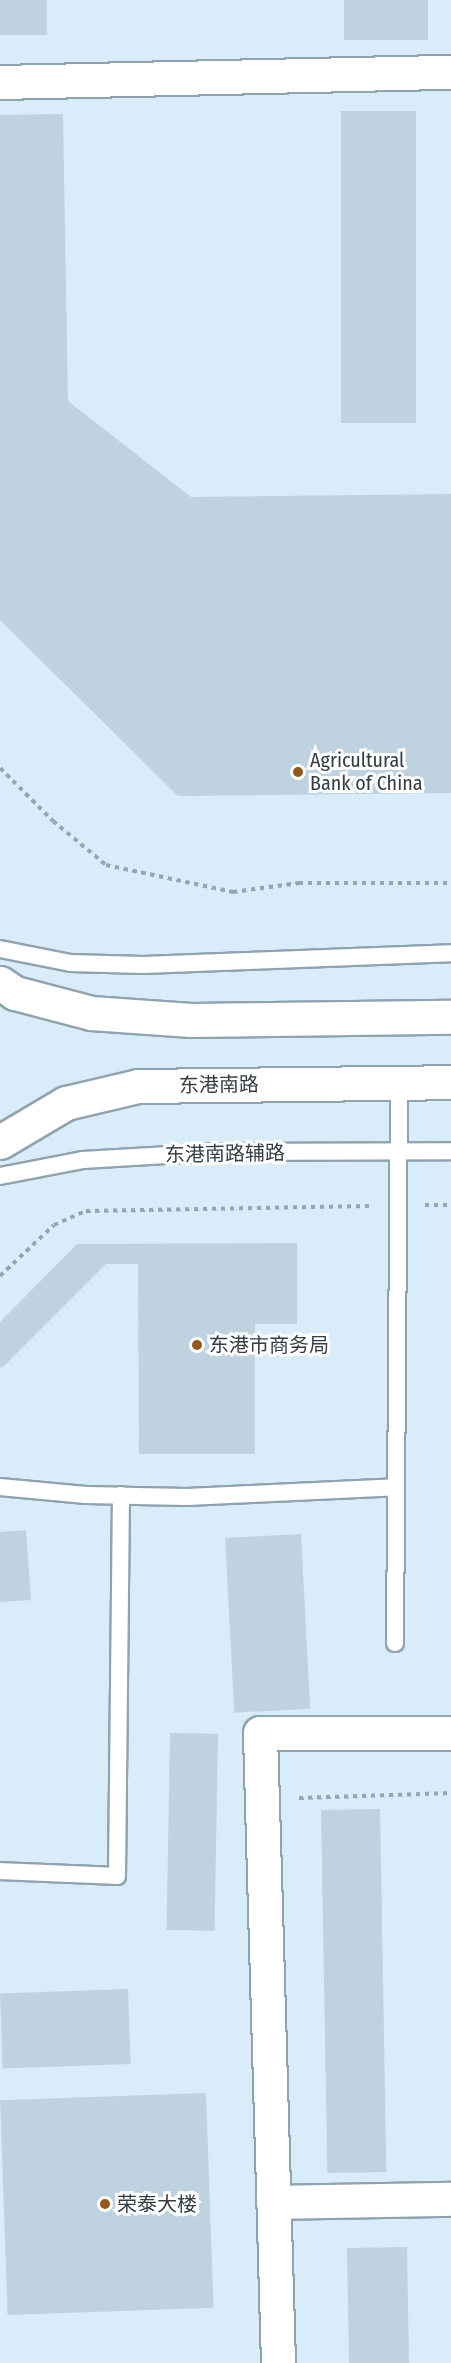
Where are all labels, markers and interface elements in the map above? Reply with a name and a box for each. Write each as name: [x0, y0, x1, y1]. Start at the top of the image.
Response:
place label: Agricultural Bank of China: [310, 748, 423, 795]
marker: Agricultural Bank of China: [291, 765, 305, 779]
street label: 东港南路: [179, 1072, 259, 1098]
street label: 东港南路辅路: [165, 1141, 285, 1167]
place label: 东港市商务局: [209, 1333, 329, 1357]
marker: 东港市商务局: [190, 1338, 204, 1352]
place label: 荣泰大楼: [117, 2192, 197, 2216]
marker: 荣泰大楼: [98, 2197, 112, 2211]

